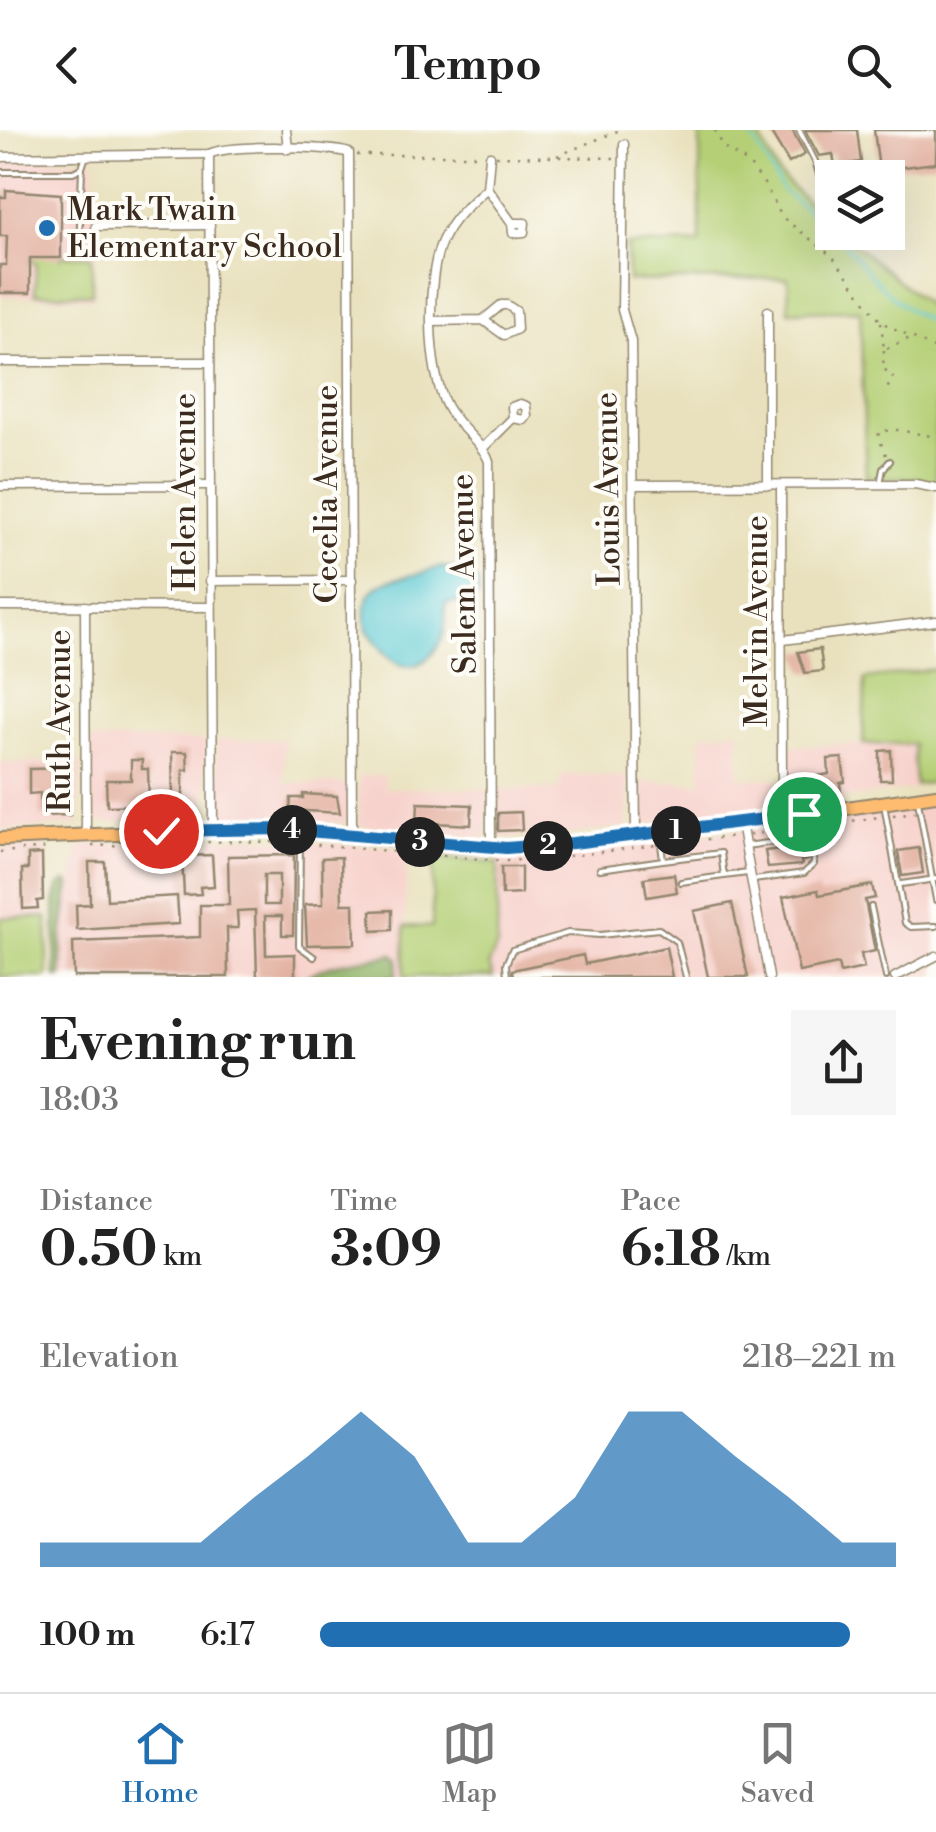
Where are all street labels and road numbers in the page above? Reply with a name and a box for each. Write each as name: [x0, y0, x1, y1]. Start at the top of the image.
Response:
street label: Cecelia Avenue: [307, 385, 347, 603]
street label: Louis Avenue: [586, 392, 630, 586]
street label: Helen Avenue: [165, 393, 205, 591]
street label: Salem Avenue: [442, 474, 486, 674]
street label: Melvin Avenue: [737, 515, 777, 727]
street label: Ruth Avenue: [40, 629, 80, 813]

